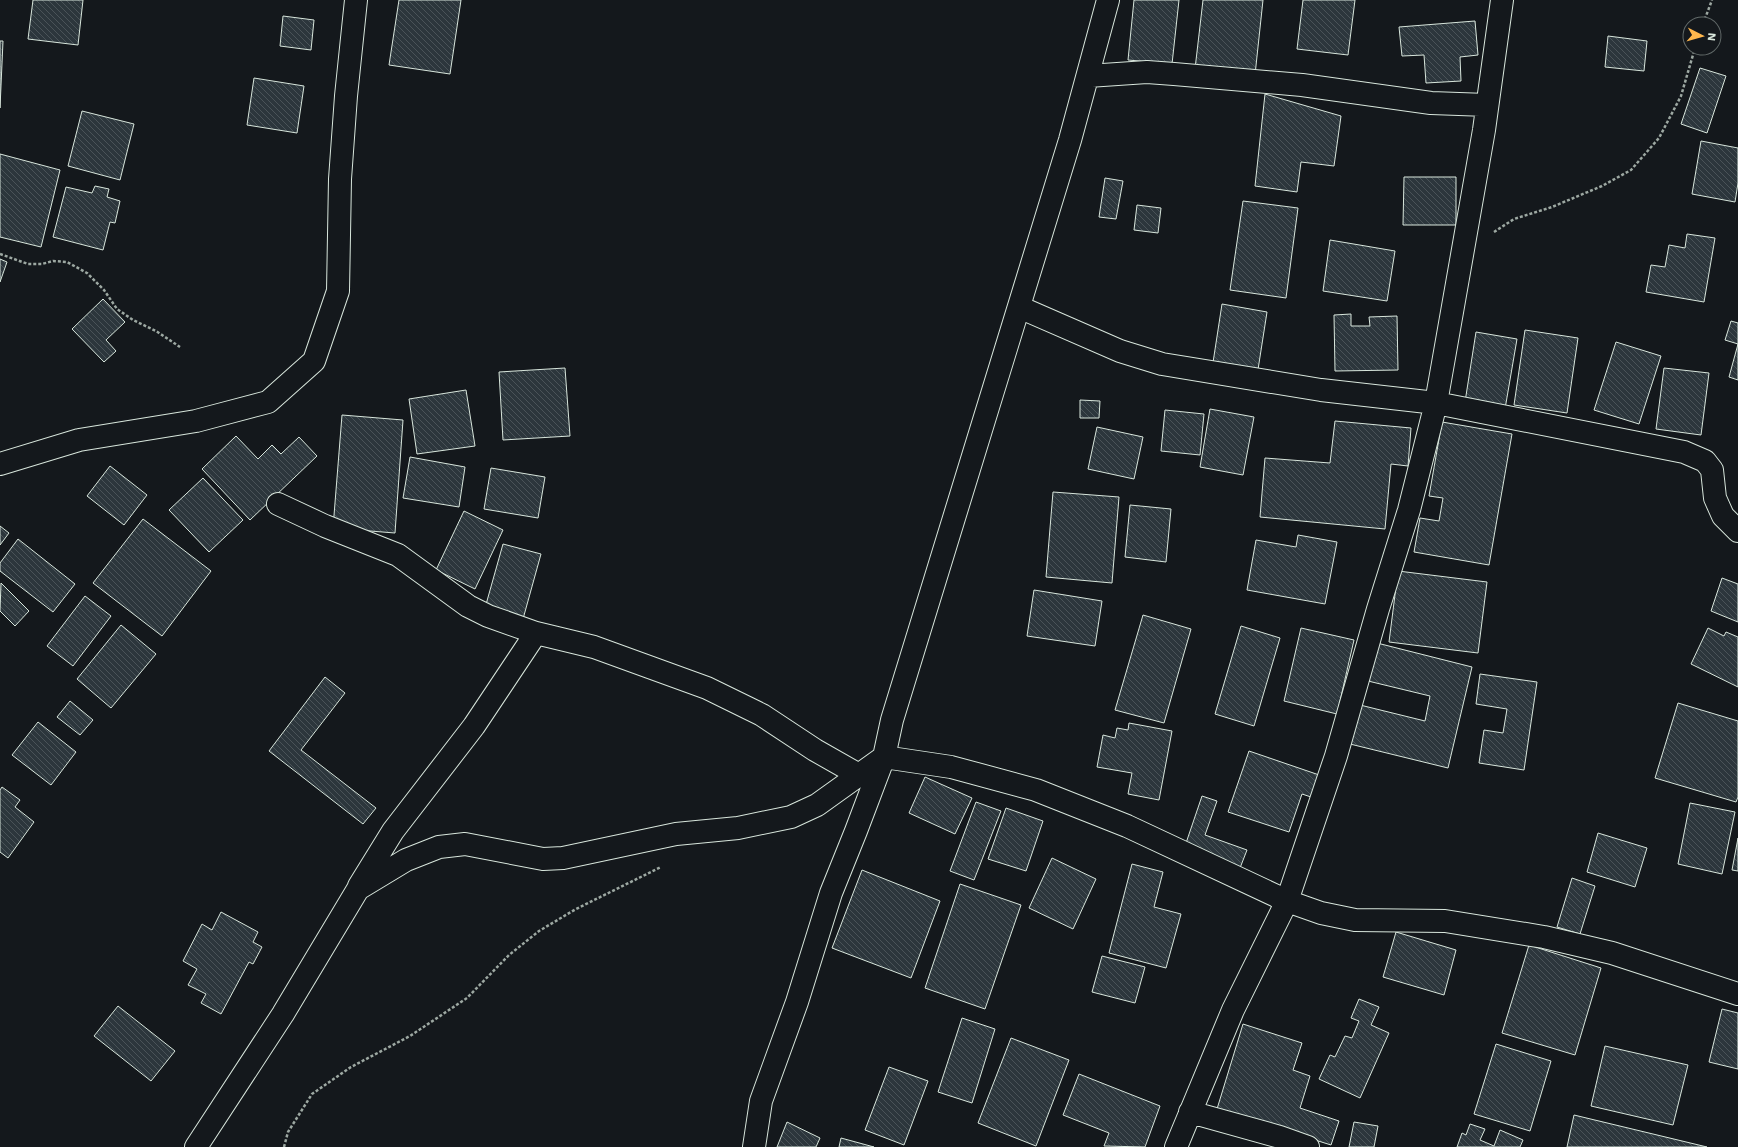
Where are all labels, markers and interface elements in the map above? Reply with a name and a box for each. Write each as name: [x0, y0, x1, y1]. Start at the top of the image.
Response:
north arrow: [1682, 16, 1722, 56]
text: N: [1705, 32, 1718, 42]

